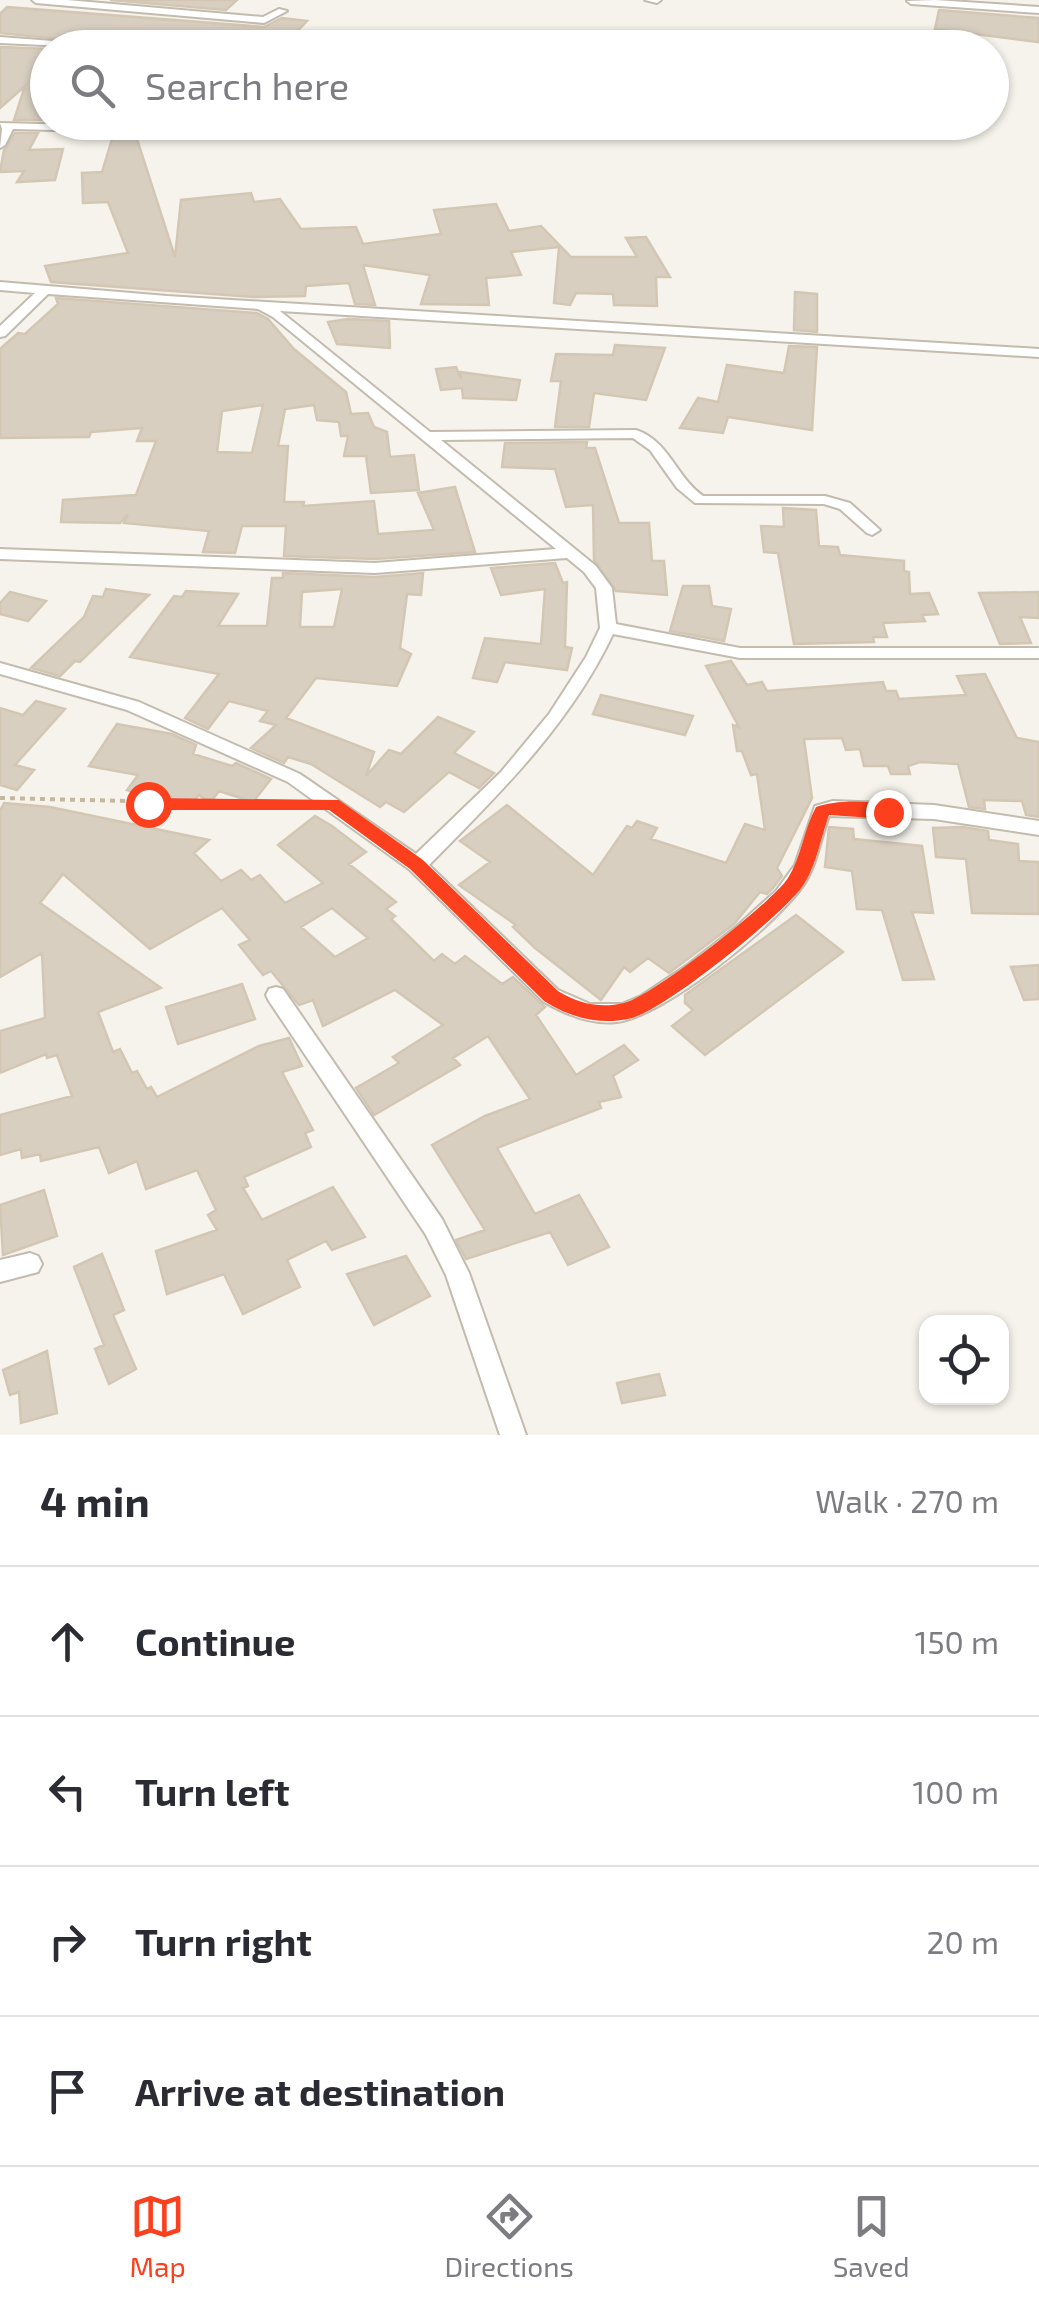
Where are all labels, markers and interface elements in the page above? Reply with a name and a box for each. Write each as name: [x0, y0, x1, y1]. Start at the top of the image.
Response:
search box: [30, 30, 1009, 140]
icon: search: [65, 58, 120, 113]
text: Search here: [145, 62, 349, 108]
route start: [126, 782, 172, 828]
route end: [866, 790, 912, 836]
map controls: [919, 1315, 1009, 1405]
button: locate: [919, 1315, 1009, 1405]
text: 4 min: [40, 1475, 150, 1525]
text: Walk · 270 m: [815, 1481, 999, 1519]
icon: ahead: [40, 1614, 95, 1669]
text: Continue: [135, 1618, 295, 1664]
text: 150 m: [915, 1622, 999, 1660]
icon: left: [40, 1764, 95, 1819]
text: Turn left: [135, 1768, 290, 1814]
text: 100 m: [913, 1772, 999, 1810]
icon: right: [40, 1914, 95, 1969]
text: Turn right: [135, 1918, 312, 1964]
text: 20 m: [927, 1922, 999, 1960]
icon: arrive: [40, 2064, 95, 2119]
text: Arrive at destination: [135, 2068, 505, 2114]
tab: Map: [129, 2189, 186, 2283]
tab: Directions: [445, 2189, 574, 2283]
tab: Saved: [833, 2189, 910, 2283]

